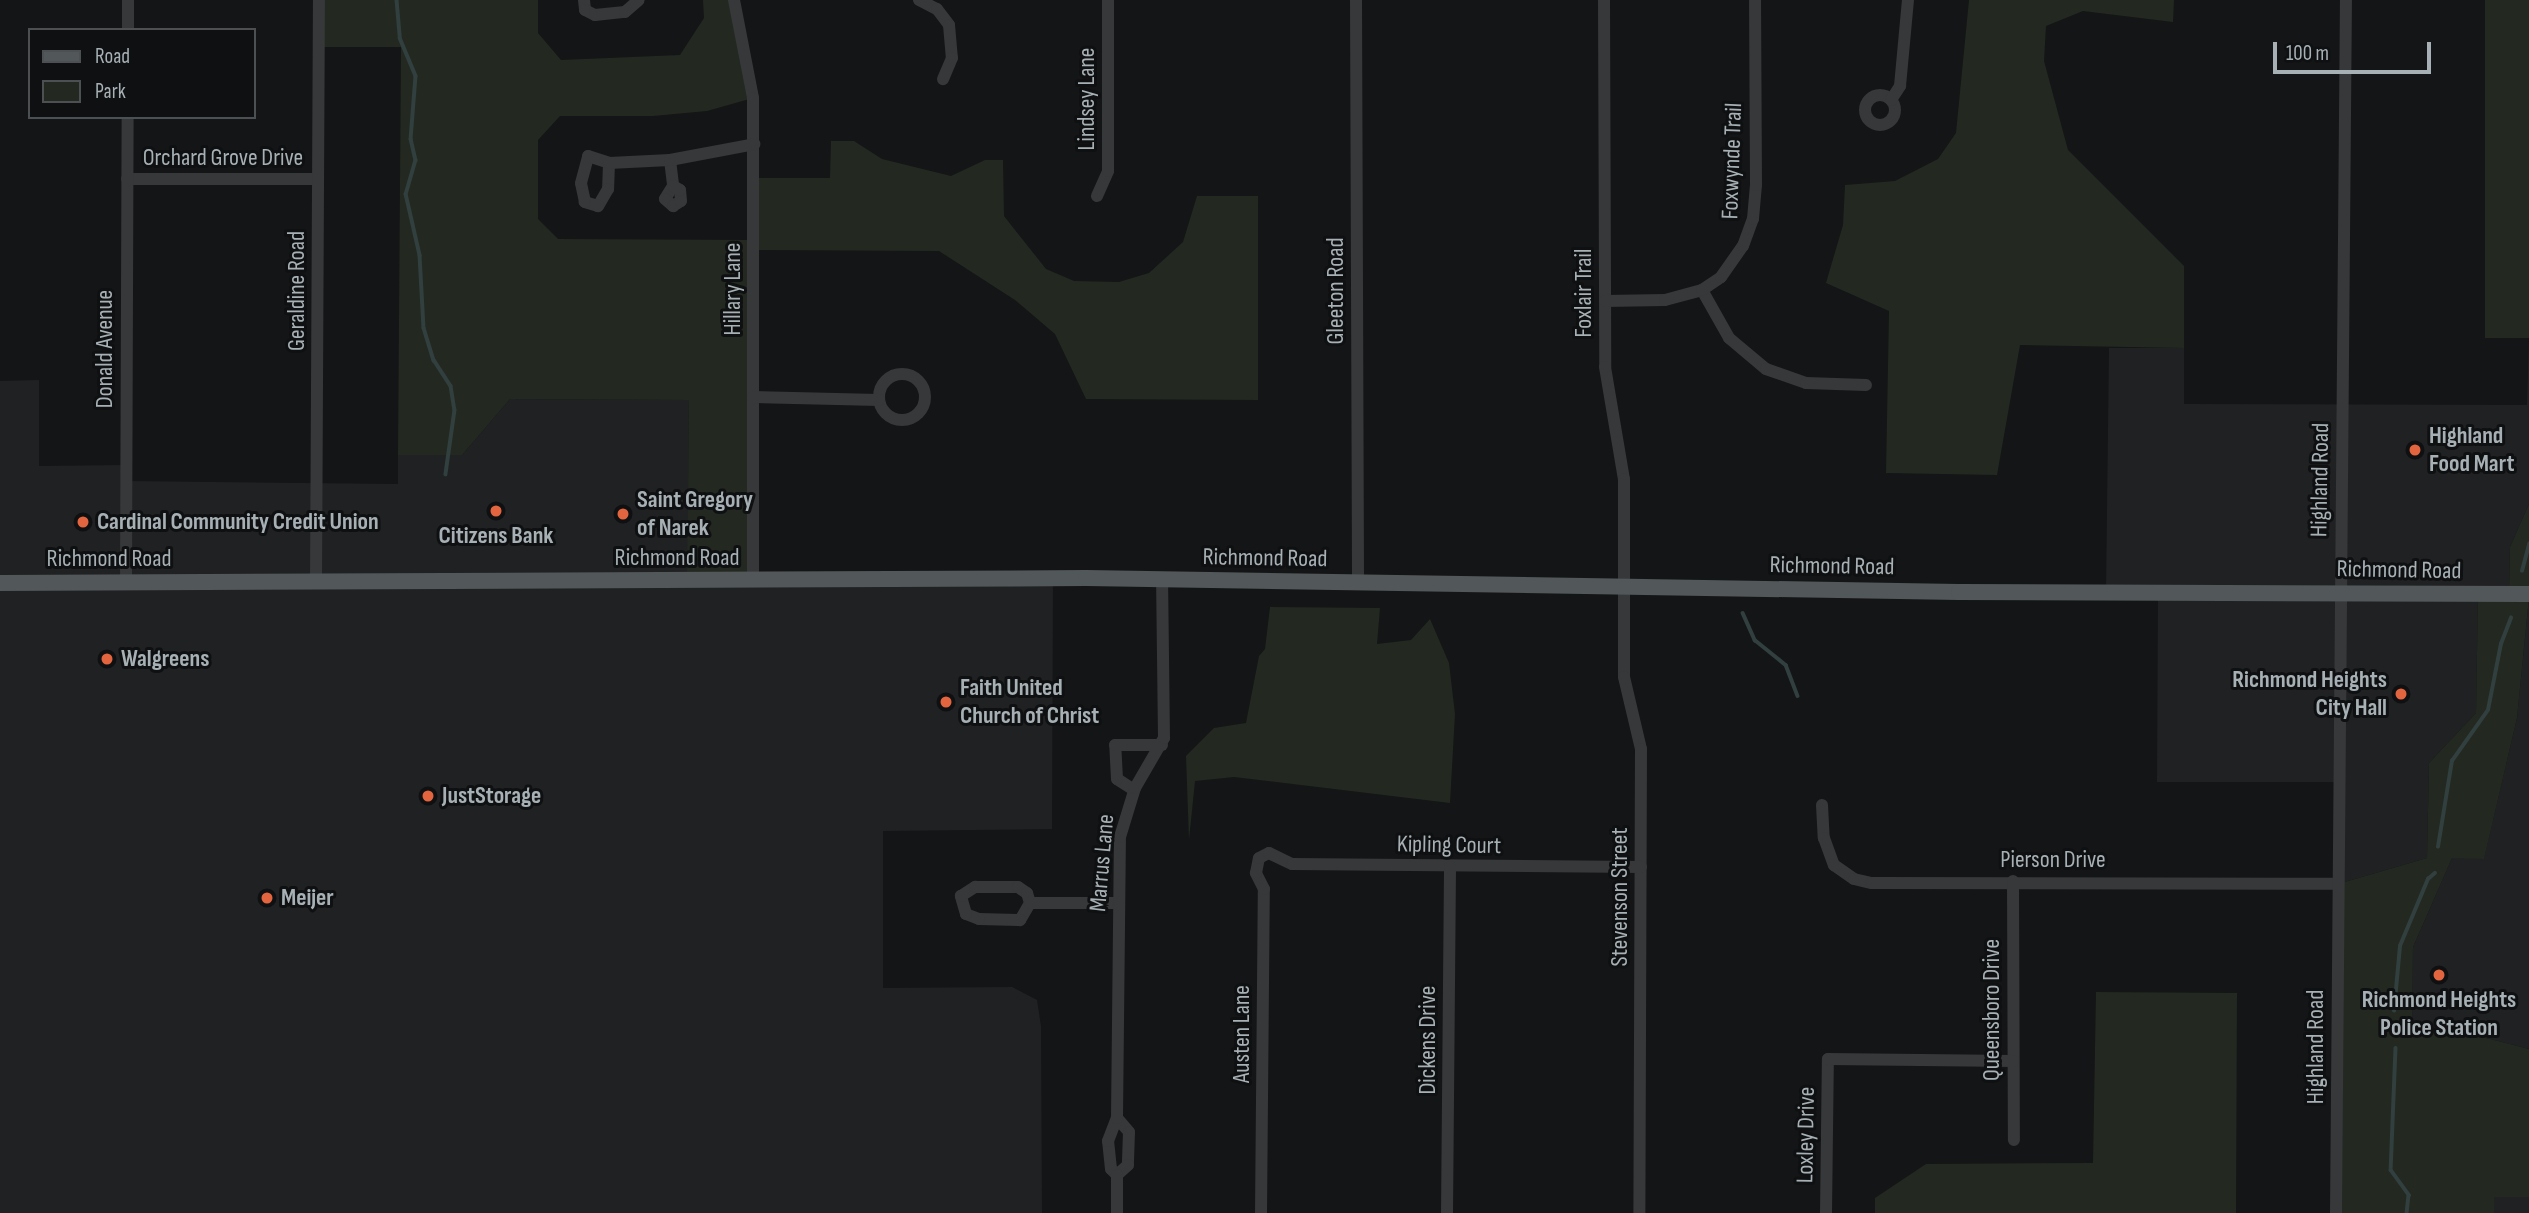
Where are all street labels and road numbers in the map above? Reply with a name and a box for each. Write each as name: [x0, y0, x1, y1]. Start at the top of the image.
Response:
street label: Lindsey Lane: [1073, 48, 1101, 150]
street label: Foxwynde Trail: [1716, 102, 1748, 220]
street label: Orchard Grove Drive: [143, 144, 303, 172]
street label: Geraldine Road: [283, 231, 311, 351]
street label: Gleeton Road: [1322, 238, 1350, 344]
street label: Hillary Lane: [719, 242, 747, 336]
street label: Foxlair Trail: [1570, 248, 1598, 338]
street label: Donald Avenue: [91, 290, 119, 408]
street label: Highland Road: [2305, 423, 2335, 537]
street label: Richmond Road: [1202, 543, 1328, 573]
street label: Richmond Road: [615, 544, 739, 572]
street label: Richmond Road: [47, 545, 171, 573]
street label: Richmond Road: [1769, 551, 1895, 581]
street label: Richmond Road: [2336, 555, 2462, 585]
street label: Marrus Lane: [1083, 813, 1121, 913]
street label: Stevenson Street: [1606, 827, 1634, 967]
street label: Kipling Court: [1397, 830, 1501, 860]
street label: Pierson Drive: [2000, 846, 2106, 874]
street label: Queensboro Drive: [1978, 939, 2006, 1081]
street label: Austen Lane: [1228, 985, 1256, 1083]
street label: Dickens Drive: [1414, 986, 1442, 1094]
street label: Highland Road: [2302, 990, 2330, 1104]
street label: Loxley Drive: [1791, 1087, 1821, 1183]

